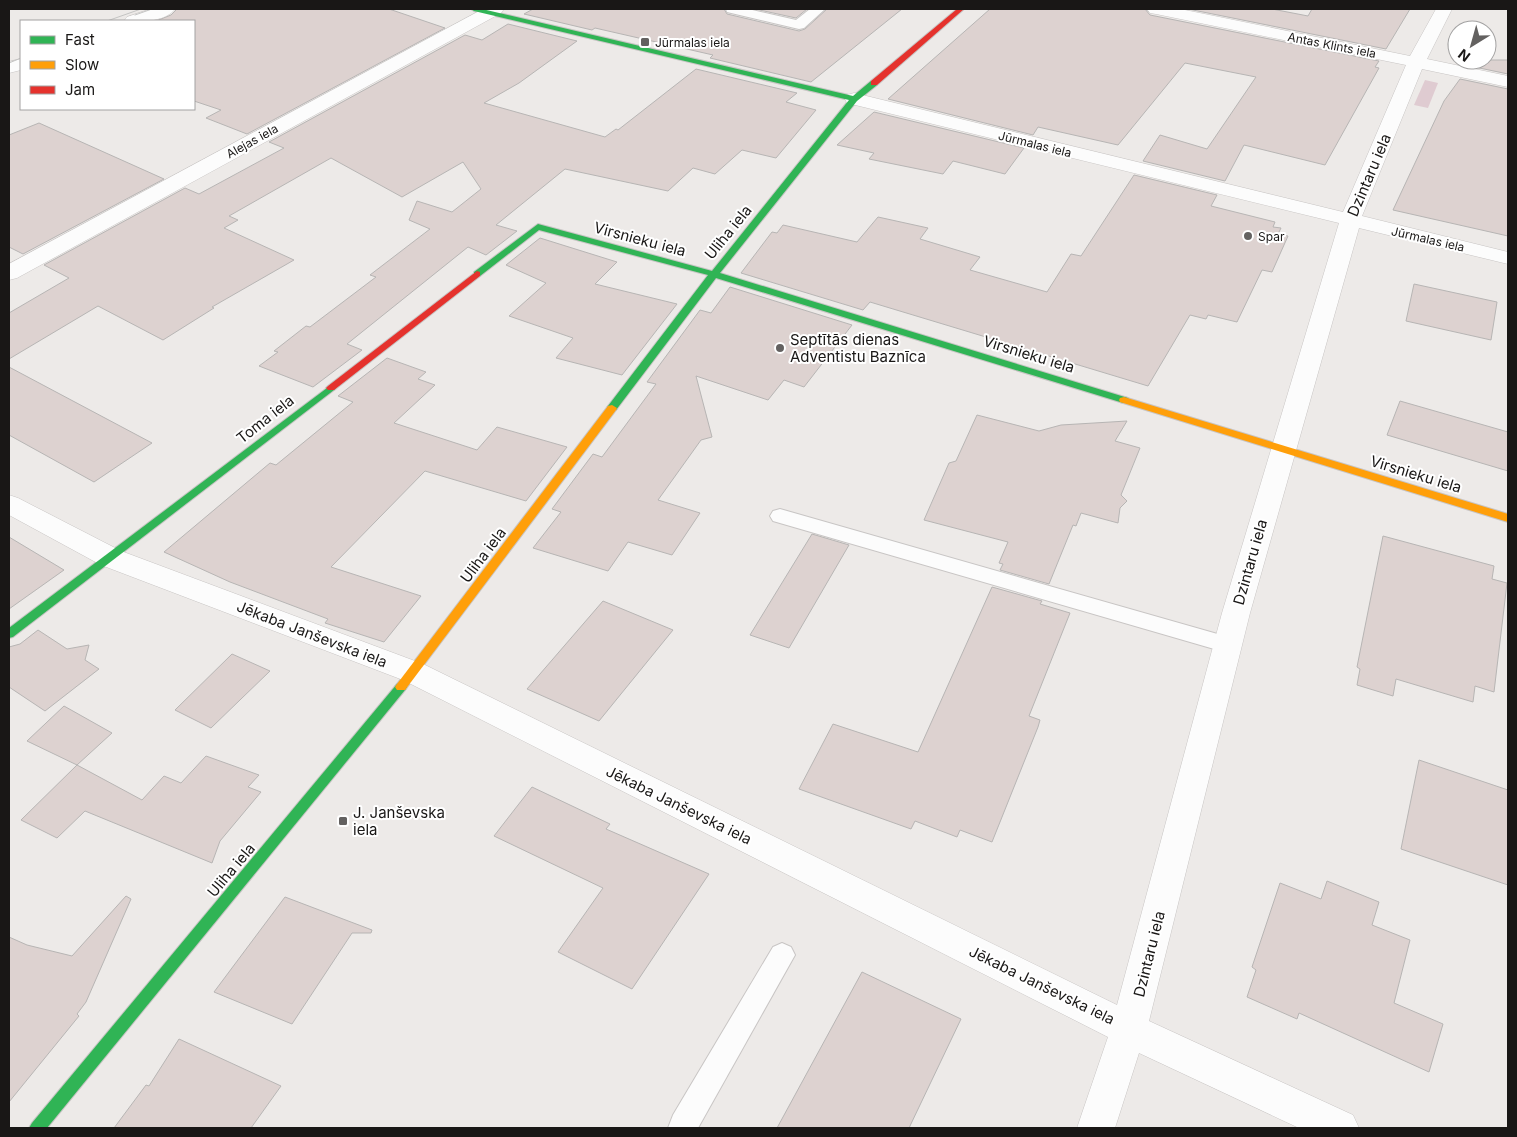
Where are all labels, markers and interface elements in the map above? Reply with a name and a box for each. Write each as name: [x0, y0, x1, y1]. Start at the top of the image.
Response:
legend: [20, 20, 195, 110]
north arrow: [1447, 20, 1497, 70]
street label: Antas Klints iela: [1286, 29, 1378, 61]
text: Fast: [65, 30, 95, 49]
place label: Jūrmalas iela: [655, 35, 730, 50]
marker: Jūrmalas iela: [639, 36, 651, 48]
text: N: [1454, 46, 1473, 66]
text: Slow: [65, 55, 99, 74]
text: Jam: [65, 80, 95, 99]
street label: Alejas iela: [223, 121, 281, 161]
street label: Jūrmalas iela: [997, 128, 1073, 160]
street label: Dzintaru iela: [1343, 131, 1395, 219]
street label: Uliha iela: [700, 201, 756, 263]
street label: Virsnieku iela: [592, 218, 688, 260]
street label: Jūrmalas iela: [1390, 223, 1466, 255]
place label: Spar: [1258, 229, 1285, 244]
marker: Spar: [1242, 230, 1254, 242]
place label: Septītās dienas Adventistu Baznīca: [790, 330, 926, 366]
street label: Virsnieku iela: [981, 331, 1077, 377]
marker: Septītās dienas Adventistu Baznīca: [774, 342, 786, 354]
street label: Toma iela: [232, 391, 298, 447]
street label: Virsnieku iela: [1368, 451, 1464, 497]
street label: Dzintaru iela: [1229, 517, 1271, 607]
street label: Uliha iela: [456, 524, 510, 586]
street label: Jēkaba Janševska iela: [234, 596, 390, 672]
street label: Jēkaba Janševska iela: [603, 761, 755, 849]
place label: J. Janševska iela: [353, 803, 445, 839]
marker: J. Janševska iela: [337, 815, 349, 827]
street label: Uliha iela: [203, 839, 259, 901]
street label: Dzintaru iela: [1129, 909, 1169, 999]
street label: Jēkaba Janševska iela: [966, 941, 1118, 1029]

